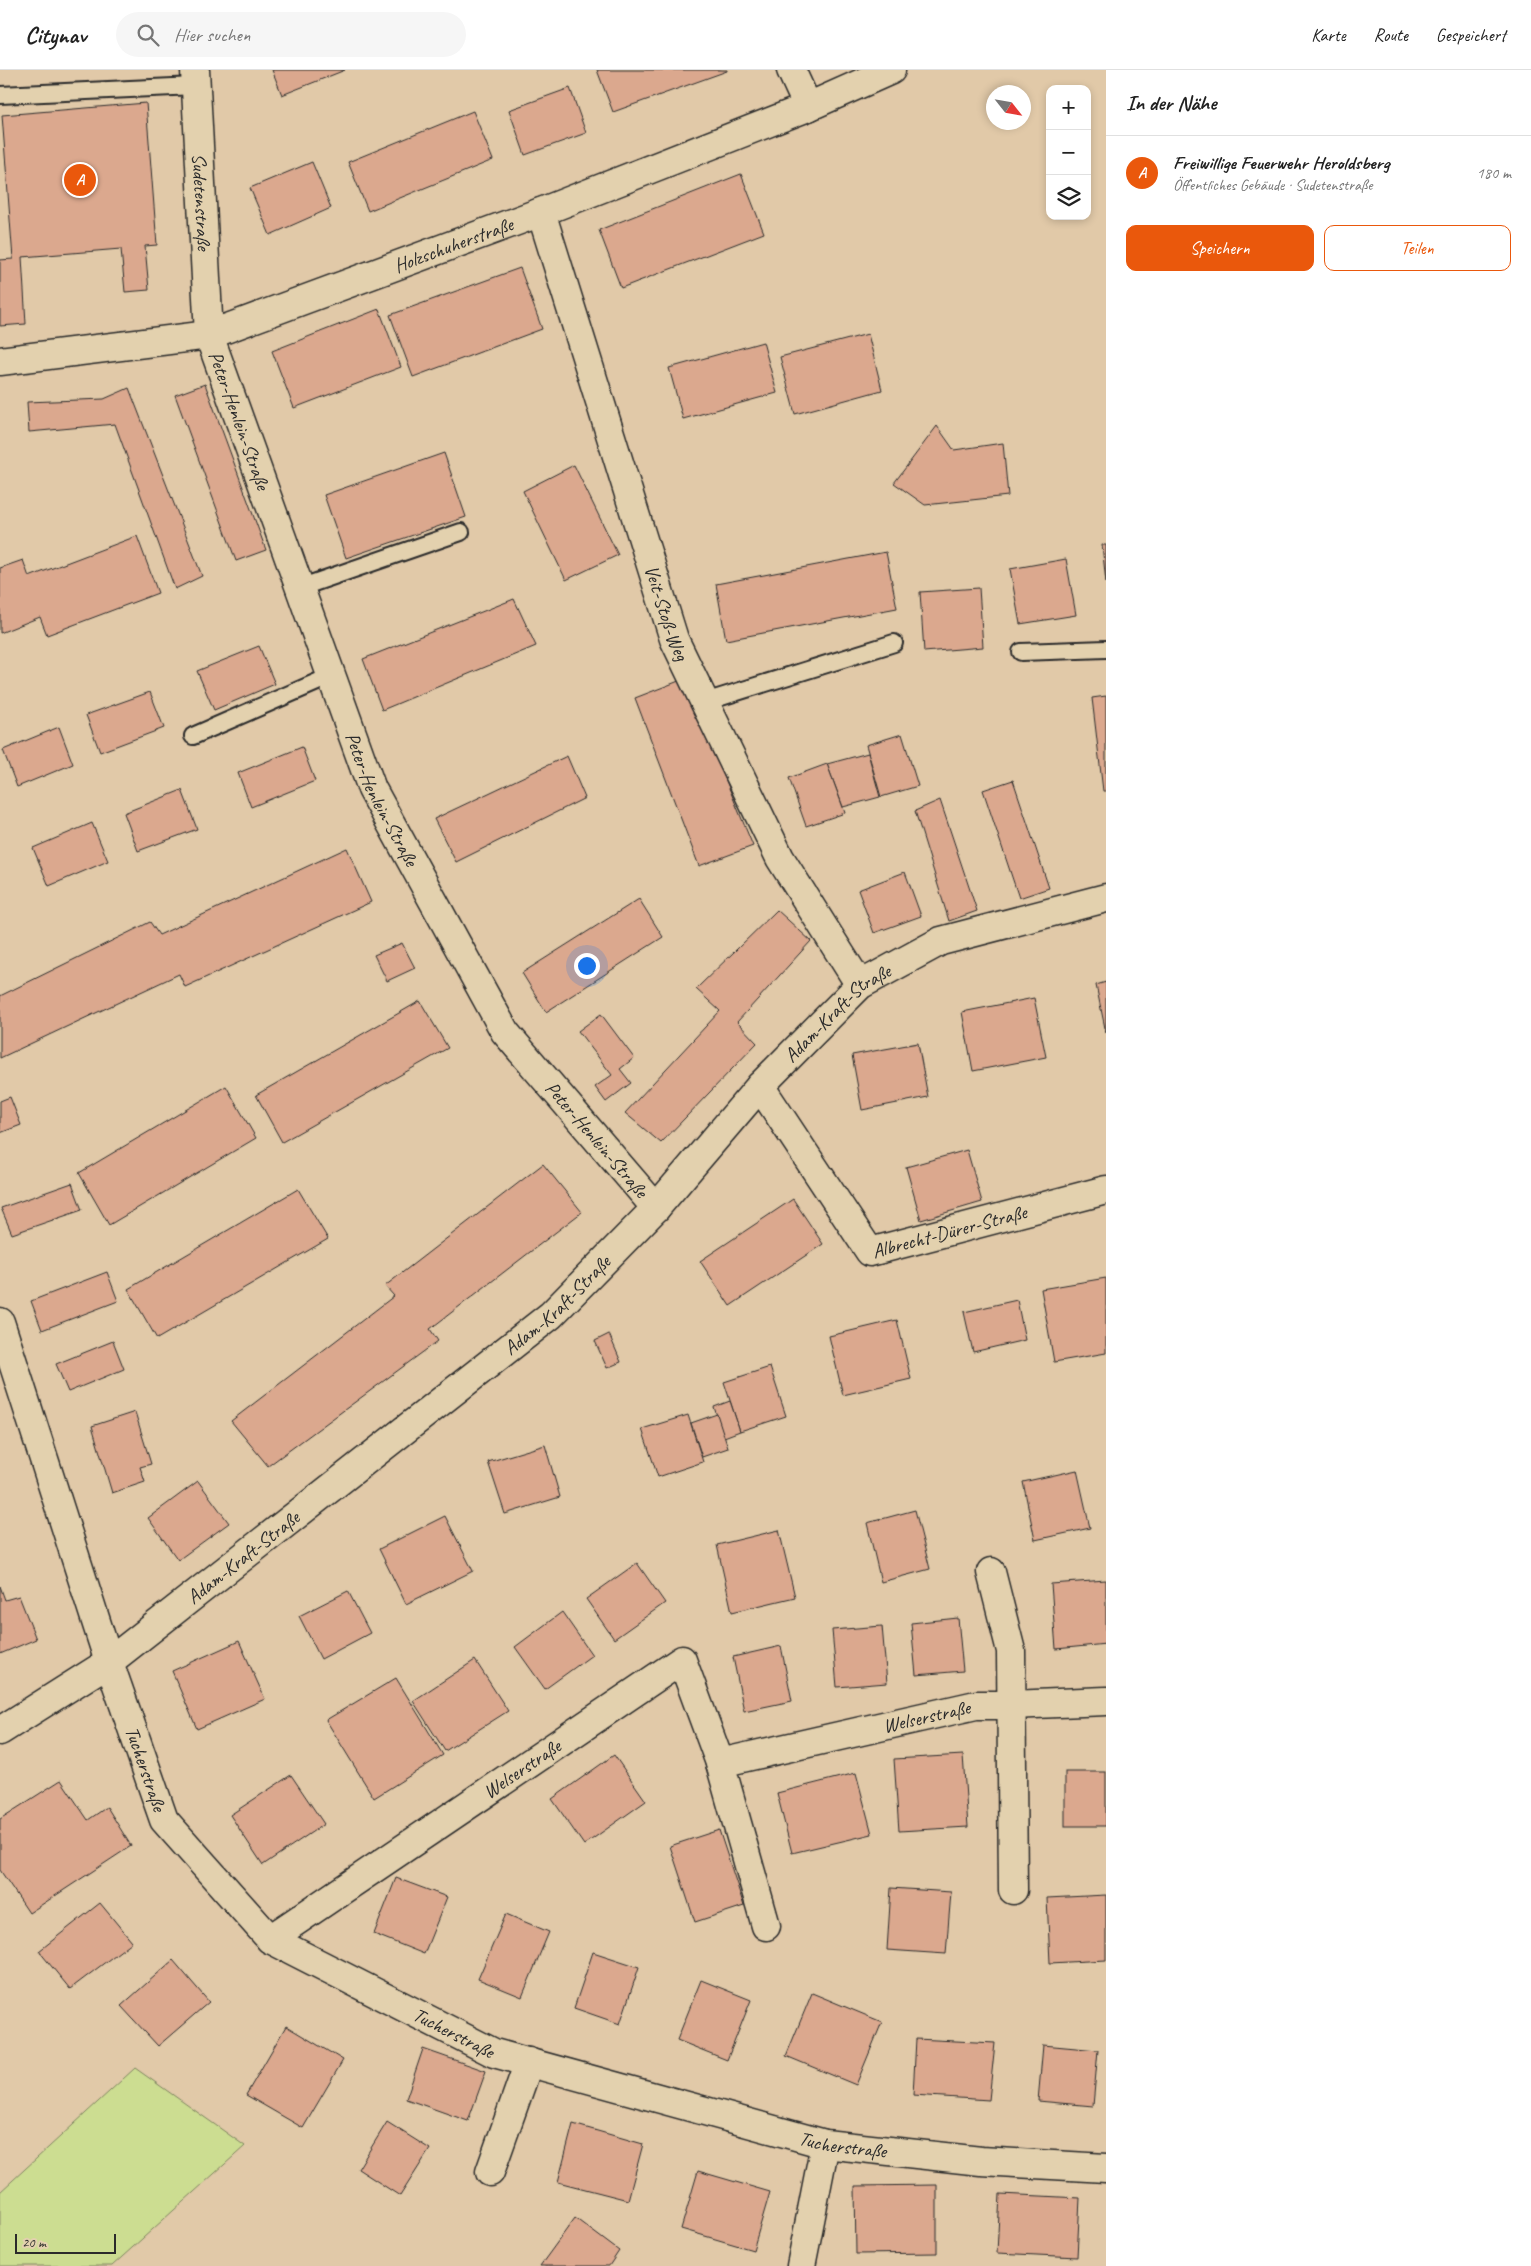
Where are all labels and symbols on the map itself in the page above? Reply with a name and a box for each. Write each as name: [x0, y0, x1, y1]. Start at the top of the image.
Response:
north arrow: [986, 85, 1031, 130]
street label: Sudetenstraße: [186, 153, 217, 252]
pin: A: [64, 161, 96, 199]
street label: Holzschuherstraße: [390, 211, 518, 278]
street label: Peter-Henlein-Straße: [203, 348, 276, 495]
street label: Veit-Stoß-Weg: [639, 562, 695, 666]
street label: Peter-Henlein-Straße: [340, 729, 425, 872]
your location: [574, 953, 600, 979]
street label: Adam-Kraft-Straße: [779, 958, 897, 1068]
street label: Peter-Henlein-Straße: [540, 1076, 654, 1204]
street label: Albrecht-Dürer-Straße: [869, 1199, 1031, 1264]
street label: Adam-Kraft-Straße: [499, 1249, 617, 1361]
street label: Adam-Kraft-Straße: [182, 1504, 306, 1609]
street label: Welserstraße: [881, 1694, 974, 1739]
street label: Tucherstraße: [119, 1723, 172, 1816]
street label: Welserstraße: [478, 1733, 567, 1804]
street label: Tucherstraße: [409, 2002, 500, 2065]
street label: Tucherstraße: [796, 2125, 889, 2164]
scale bar: [15, 2231, 116, 2254]

